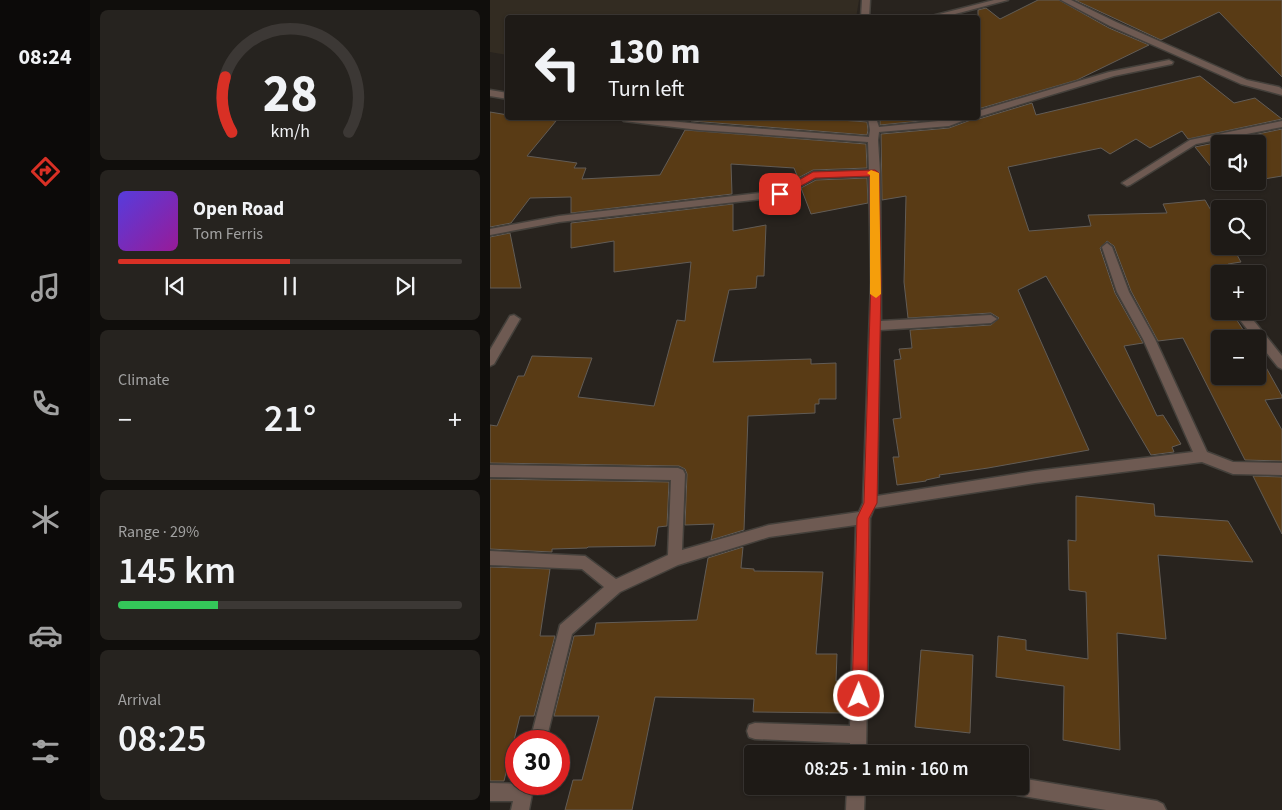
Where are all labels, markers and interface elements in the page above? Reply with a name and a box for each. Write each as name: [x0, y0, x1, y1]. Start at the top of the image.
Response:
text: 130 m: [608, 27, 700, 77]
icon: left: [525, 35, 590, 100]
text: 08:24: [18, 41, 72, 73]
text: 28: [263, 58, 317, 132]
text: Turn left: [608, 73, 684, 105]
text: km/h: [270, 119, 310, 144]
map controls: [1211, 135, 1266, 385]
button: sound: [1211, 135, 1266, 190]
icon: directions: [28, 154, 63, 189]
pin: [759, 173, 801, 215]
icon: arrive: [766, 180, 794, 208]
text: Open Road: [193, 196, 284, 223]
button: search: [1211, 200, 1266, 255]
text: Tom Ferris: [193, 223, 263, 245]
button: +: [1211, 265, 1266, 320]
icon: music: [28, 270, 63, 305]
icon: previous: [161, 272, 189, 300]
icon: pause: [276, 272, 304, 300]
icon: next: [391, 272, 419, 300]
button: −: [1211, 330, 1266, 385]
text: Climate: [118, 369, 169, 391]
icon: phone: [28, 386, 63, 421]
text: 21°: [264, 392, 316, 446]
text: −: [118, 400, 132, 440]
text: +: [448, 400, 462, 440]
icon: climate: [28, 502, 63, 537]
text: Range · 29%: [118, 521, 199, 543]
text: 145 km: [118, 544, 236, 598]
icon: car: [28, 618, 63, 653]
position arrow: [832, 669, 884, 721]
text: Arrival: [118, 689, 161, 711]
text: 08:25: [118, 712, 206, 766]
speed limit sign: 30: [505, 730, 570, 795]
icon: filters: [28, 734, 63, 769]
text: 08:25 · 1 min · 160 m: [804, 756, 969, 783]

